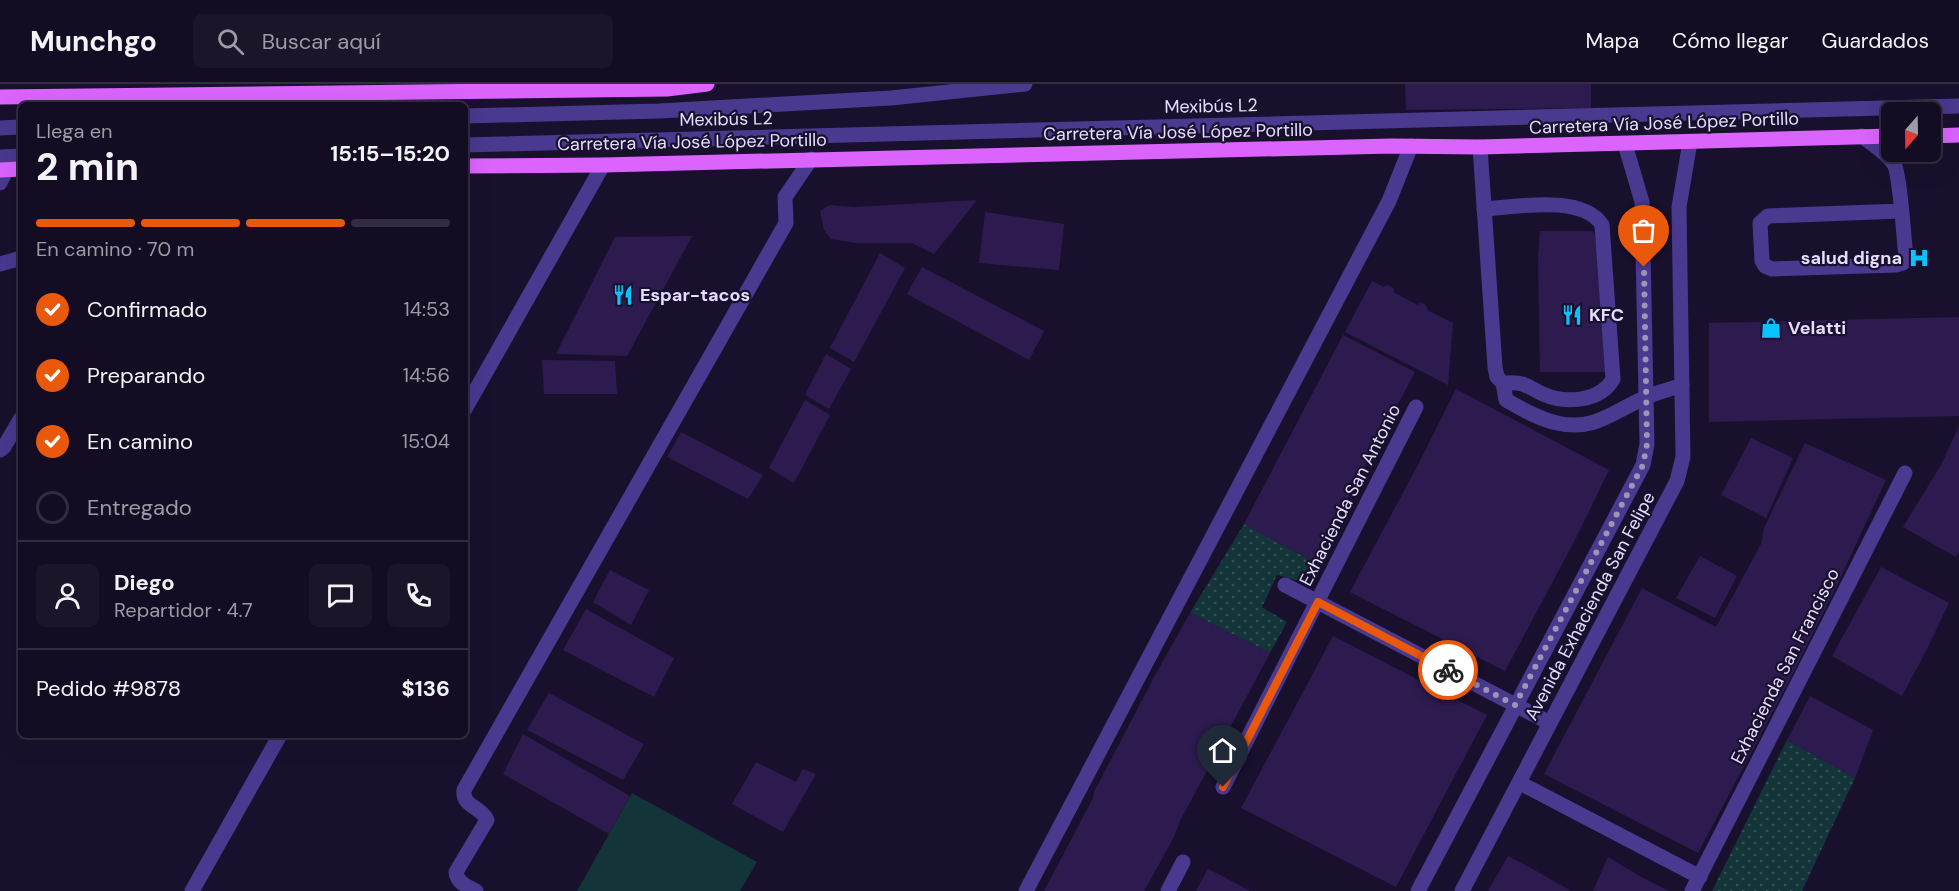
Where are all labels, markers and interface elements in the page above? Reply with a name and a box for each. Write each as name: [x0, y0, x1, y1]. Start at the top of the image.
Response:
search box: [193, 14, 613, 68]
text: Munchgo: [30, 23, 157, 60]
icon: search: [214, 25, 247, 58]
text: Buscar aquí: [262, 27, 381, 56]
text: Mapa: [1585, 27, 1639, 55]
text: Cómo llegar: [1672, 27, 1789, 55]
text: Guardados: [1822, 27, 1929, 55]
street label: Mexibús L2: [1164, 93, 1258, 119]
north arrow: [1881, 102, 1941, 162]
map controls: [1881, 102, 1941, 162]
street label: Mexibús L2: [679, 106, 773, 132]
street label: Carretera Vía José López Portillo: [1529, 106, 1799, 140]
text: Llega en: [36, 118, 113, 144]
street label: Carretera Vía José López Portillo: [1043, 118, 1313, 146]
street label: Carretera Vía José López Portillo: [557, 128, 827, 156]
text: 15:15–15:20: [330, 139, 450, 168]
text: 2 min: [36, 141, 139, 192]
pin: [1618, 205, 1669, 267]
icon: bag: [1627, 214, 1660, 247]
text: En camino · 70 m: [36, 236, 194, 262]
place label: salud digna: [1801, 246, 1902, 270]
hospital icon: salud digna: [1907, 246, 1931, 270]
restaurant icon: Espar-tacos: [611, 283, 635, 307]
place label: Espar-tacos: [640, 283, 750, 307]
icon: check: [36, 293, 69, 326]
text: Confirmado: [87, 295, 207, 324]
text: 14:53: [404, 296, 450, 322]
restaurant icon: KFC: [1560, 303, 1584, 327]
place label: KFC: [1589, 303, 1624, 327]
shop icon: Velatti: [1759, 316, 1783, 340]
place label: Velatti: [1788, 316, 1846, 340]
icon: check: [36, 359, 69, 392]
text: Preparando: [87, 361, 205, 390]
text: 14:56: [403, 362, 450, 388]
street label: Exhacienda San Antonio: [1294, 400, 1406, 590]
icon: check: [36, 425, 69, 458]
text: En camino: [87, 427, 193, 456]
text: 15:04: [402, 428, 450, 454]
street label: Avenida Exhacienda San Felipe: [1519, 487, 1661, 725]
text: Entregado: [87, 493, 192, 522]
button: person: [36, 564, 99, 627]
button: chat: [309, 564, 372, 627]
button: phone: [387, 564, 450, 627]
street label: Exhacienda San Francisco: [1725, 564, 1845, 768]
text: Diego: [114, 568, 175, 597]
text: Repartidor · 4.7: [114, 597, 253, 623]
courier: [1418, 640, 1478, 700]
icon: bike: [1432, 654, 1465, 687]
text: Pedido #9878: [36, 674, 181, 703]
text: $136: [401, 674, 450, 703]
pin: [1197, 725, 1248, 787]
icon: home: [1206, 734, 1239, 767]

